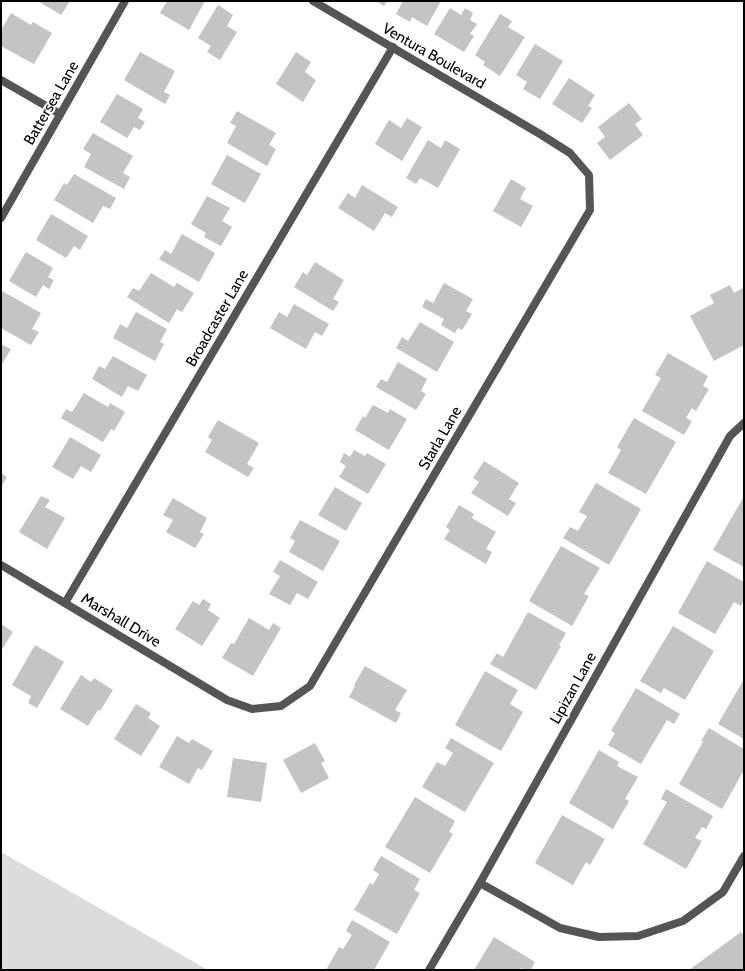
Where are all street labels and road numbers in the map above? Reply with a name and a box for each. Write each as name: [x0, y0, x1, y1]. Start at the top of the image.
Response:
street label: Ventura Boulevard: [379, 19, 489, 93]
street label: Battersea Lane: [20, 58, 82, 148]
street label: Broadcaster Lane: [182, 266, 252, 370]
street label: Starla Lane: [415, 403, 466, 473]
street label: Marshall Drive: [78, 589, 164, 651]
street label: Lipizan Lane: [546, 649, 600, 727]

